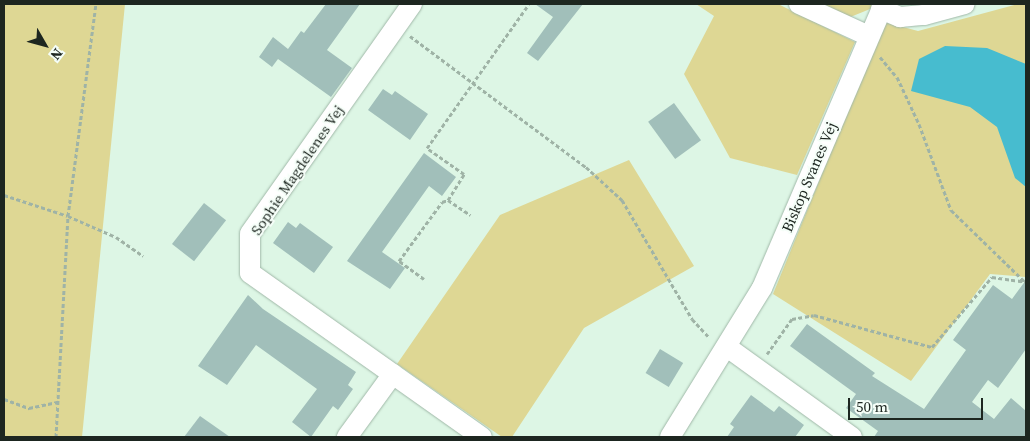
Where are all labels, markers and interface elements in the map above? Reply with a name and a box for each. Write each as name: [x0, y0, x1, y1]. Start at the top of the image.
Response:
north arrow: [20, 20, 70, 70]
text: N: [46, 44, 68, 64]
street label: Sophie Magdelenes Vej: [247, 102, 347, 238]
street label: Biskop Svanes Vej: [778, 119, 840, 235]
scale bar: [850, 388, 985, 420]
text: 50 m: [856, 396, 888, 417]

